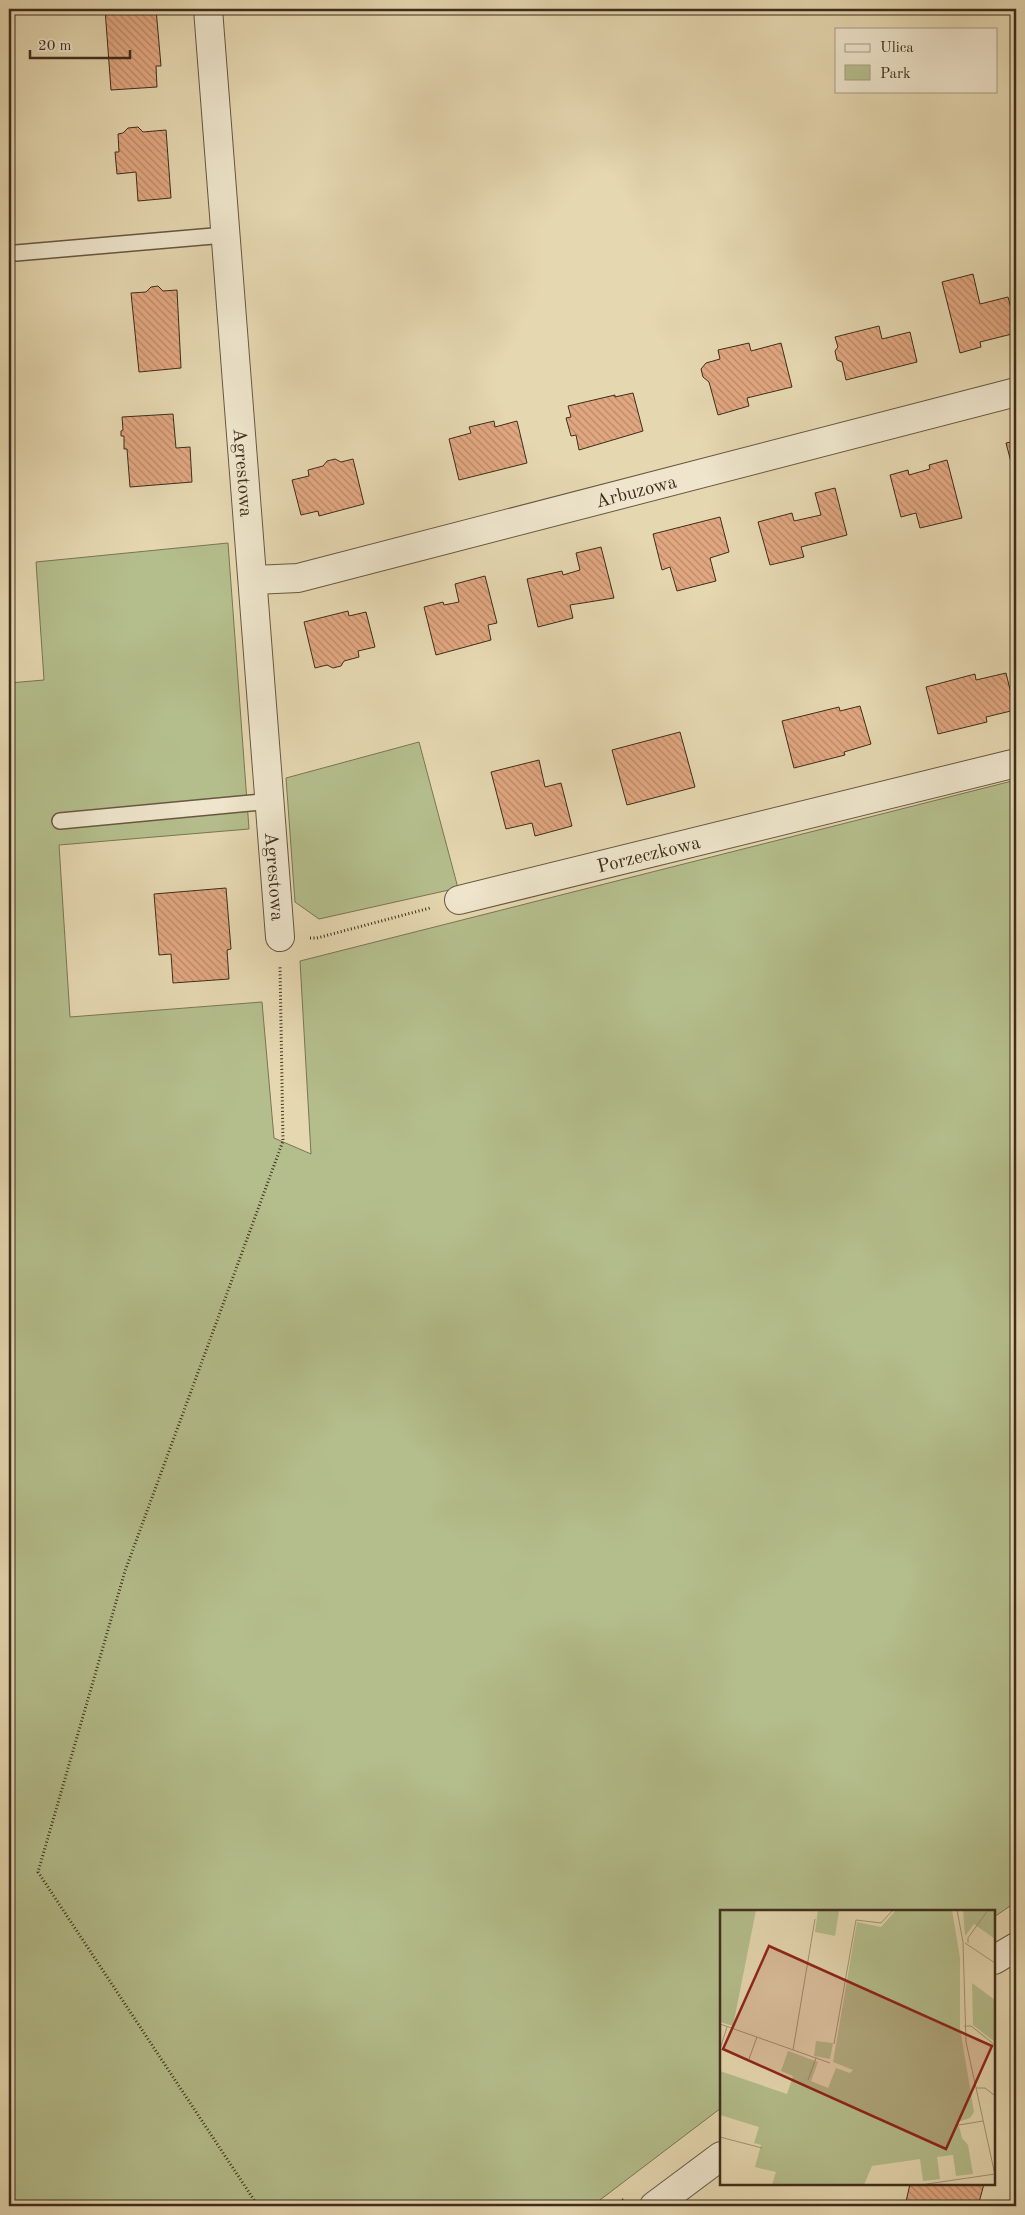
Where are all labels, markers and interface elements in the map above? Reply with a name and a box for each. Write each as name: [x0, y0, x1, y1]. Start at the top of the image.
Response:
scale bar: [30, 28, 130, 60]
legend: [835, 28, 998, 92]
text: 20 m: [38, 39, 72, 54]
text: Ulica: [880, 41, 914, 56]
text: Park: [880, 67, 911, 82]
street label: Agrestowa: [229, 428, 254, 518]
street label: Arbuzowa: [594, 473, 680, 513]
street label: Agrestowa: [260, 832, 286, 922]
street label: Porzeczkowa: [595, 834, 703, 878]
inset map: [720, 1910, 995, 2185]

